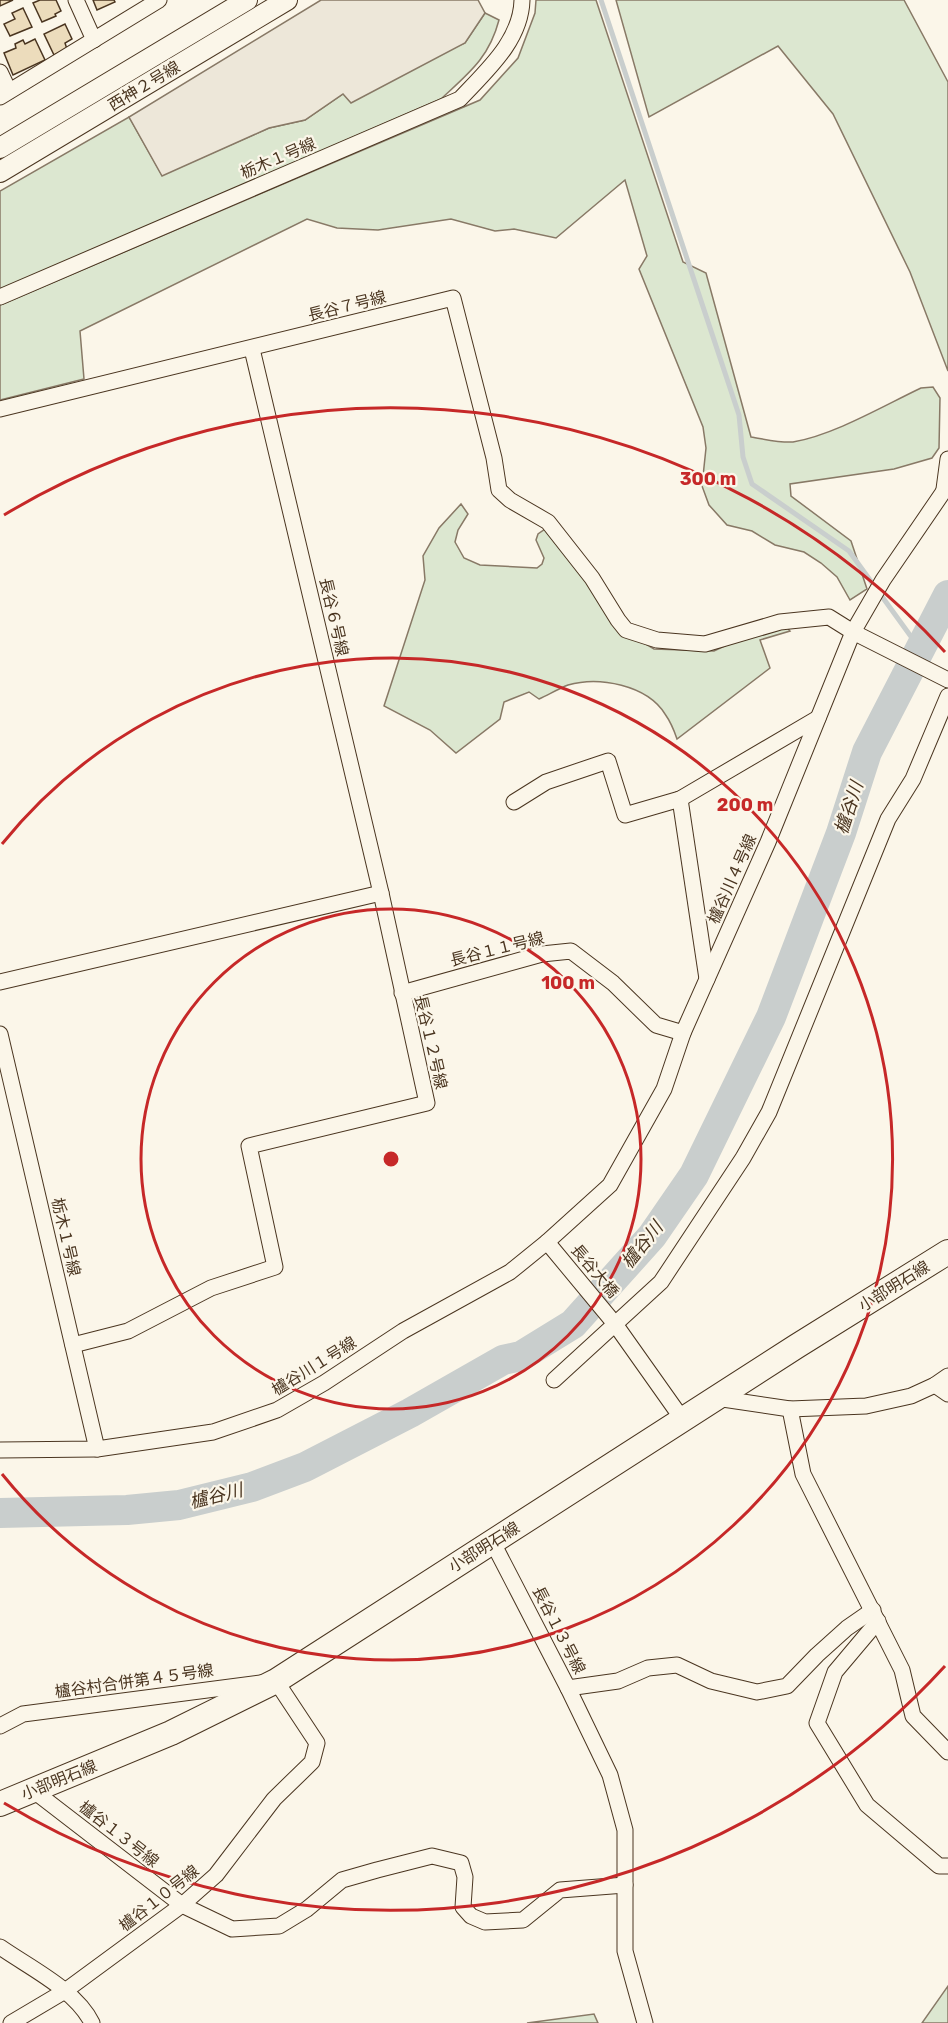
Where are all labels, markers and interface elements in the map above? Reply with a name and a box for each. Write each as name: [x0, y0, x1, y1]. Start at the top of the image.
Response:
street label: 西神２号線: [105, 57, 183, 115]
street label: 栃木１号線: [237, 134, 319, 182]
street label: 長谷７号線: [306, 287, 388, 325]
text: 300 m: [680, 468, 736, 490]
street label: 長谷６号線: [316, 576, 352, 658]
water label: 櫨谷川: [830, 777, 868, 837]
text: 200 m: [717, 794, 773, 816]
street label: 櫨谷川４号線: [704, 831, 760, 927]
street label: 長谷１１号線: [448, 928, 546, 970]
text: 100 m: [541, 972, 595, 994]
street label: 長谷１２号線: [411, 993, 451, 1091]
centre of rings: [381, 1149, 401, 1169]
street label: 栃木１号線: [48, 1196, 84, 1278]
water label: 櫨谷川: [616, 1216, 669, 1273]
street label: 長谷大橋: [567, 1240, 623, 1302]
street label: 小部明石線: [855, 1257, 933, 1315]
street label: 櫨谷川１号線: [268, 1333, 360, 1399]
water label: 櫨谷川: [187, 1478, 247, 1513]
street label: 小部明石線: [445, 1518, 523, 1576]
street label: 長谷１３号線: [529, 1583, 589, 1677]
street label: 櫨谷村合併第４５号線: [53, 1660, 215, 1702]
street label: 小部明石線: [18, 1756, 100, 1804]
street label: 櫨谷１３号線: [75, 1797, 163, 1871]
street label: 櫨谷１０号線: [115, 1861, 203, 1935]

